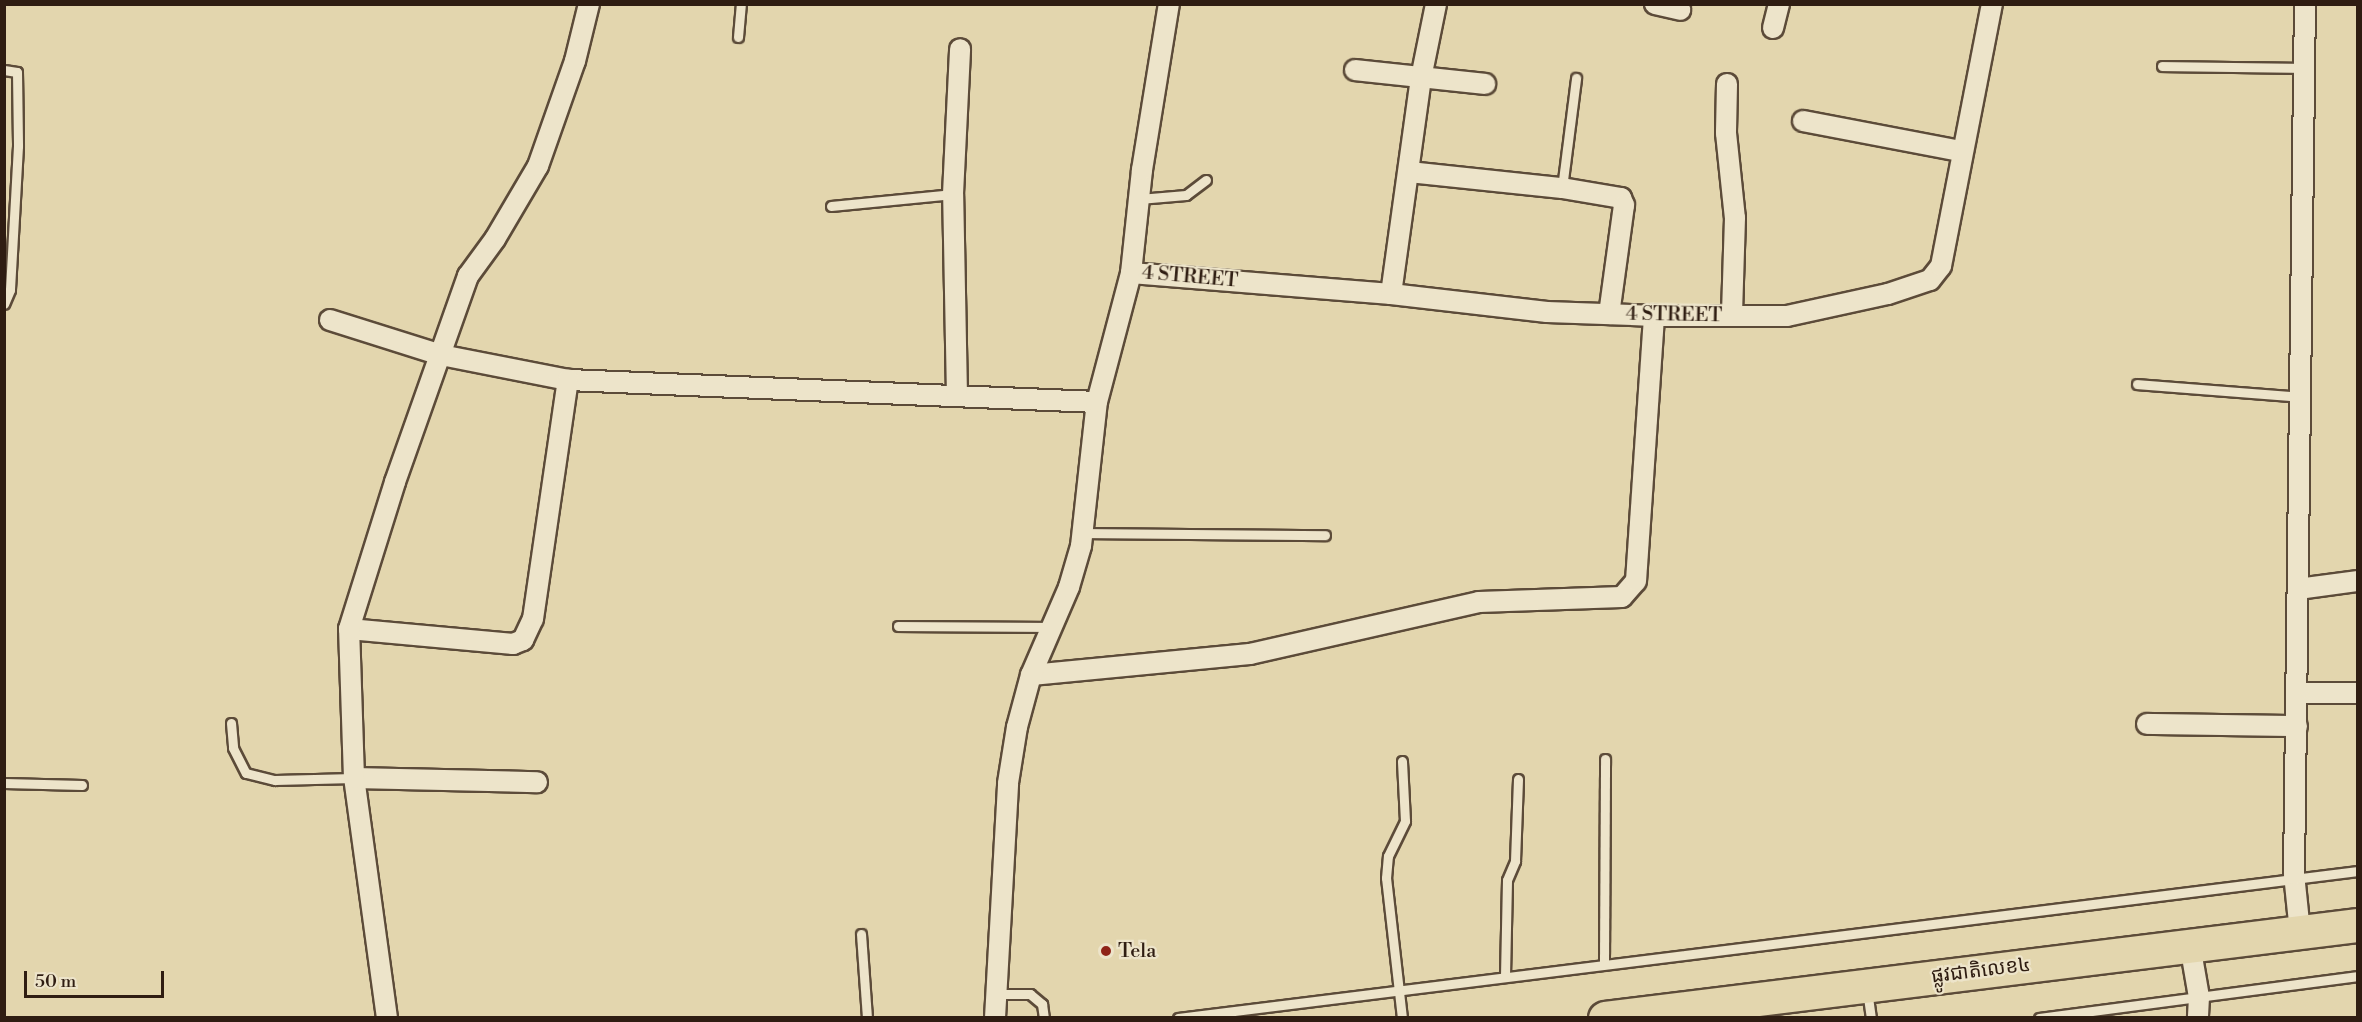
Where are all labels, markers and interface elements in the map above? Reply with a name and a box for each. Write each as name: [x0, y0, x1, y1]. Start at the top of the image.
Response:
street label: 4 STREET: [1141, 261, 1239, 293]
street label: 4 STREET: [1625, 302, 1723, 328]
place label: Tela: [1118, 939, 1156, 963]
marker: Tela: [1099, 944, 1113, 958]
street label: ផ្លូវជាតិលេខ៤: [1930, 953, 2032, 989]
scale bar: [27, 959, 166, 997]
text: 50 m: [35, 970, 76, 993]

